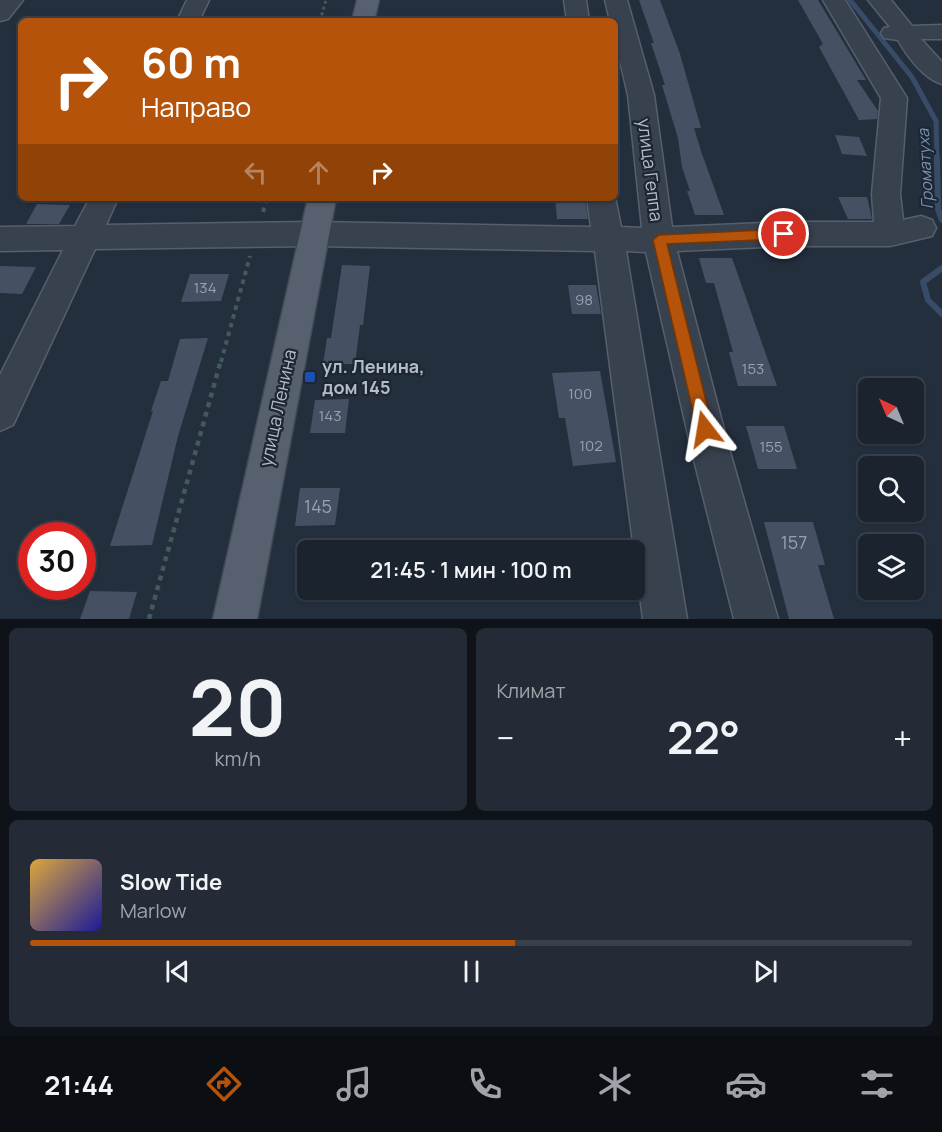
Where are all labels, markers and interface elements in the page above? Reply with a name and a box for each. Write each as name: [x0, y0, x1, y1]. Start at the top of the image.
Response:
text: 60 m: [141, 33, 241, 91]
icon: right: [42, 42, 120, 120]
text: Направо: [141, 88, 251, 125]
street label: улица Геппа: [633, 117, 669, 223]
water label: Громатуха: [912, 127, 938, 210]
icon: left: [239, 156, 272, 189]
icon: ahead: [302, 156, 335, 189]
icon: right: [365, 156, 398, 189]
pin: [758, 208, 809, 259]
icon: arrive: [767, 217, 800, 250]
house number: 134: [194, 277, 217, 298]
house number: 98: [575, 289, 593, 310]
street label: улица Ленина: [253, 347, 301, 469]
place label: ул. Ленина, дом 145: [322, 354, 425, 399]
house number: 153: [742, 358, 764, 379]
marker: ул. Ленина, дом 145: [303, 370, 317, 384]
north arrow: [858, 378, 924, 444]
map controls: [858, 378, 924, 600]
house number: 100: [568, 383, 592, 404]
position arrow: [673, 397, 737, 461]
house number: 143: [319, 405, 342, 426]
house number: 102: [579, 435, 603, 456]
house number: 155: [759, 436, 783, 457]
button: search: [858, 456, 924, 522]
house number: 145: [304, 494, 332, 518]
speed limit sign: 30: [18, 522, 96, 600]
house number: 157: [781, 530, 807, 554]
button: layers: [858, 534, 924, 600]
text: 21:45 · 1 мин · 100 m: [370, 555, 572, 585]
text: 20: [189, 653, 287, 759]
text: Климат: [497, 677, 566, 704]
text: 22°: [667, 706, 740, 768]
text: −: [497, 715, 514, 760]
text: +: [893, 715, 912, 760]
text: km/h: [214, 745, 261, 772]
text: Slow Tide: [120, 867, 222, 897]
text: Marlow: [120, 897, 187, 924]
icon: previous: [161, 955, 194, 988]
icon: pause: [455, 955, 488, 988]
icon: next: [749, 955, 782, 988]
icon: directions: [203, 1063, 245, 1105]
icon: music: [333, 1063, 375, 1105]
icon: phone: [464, 1063, 506, 1105]
icon: climate: [594, 1063, 636, 1105]
icon: car: [725, 1063, 767, 1105]
icon: filters: [856, 1063, 898, 1105]
text: 21:44: [44, 1066, 114, 1103]

